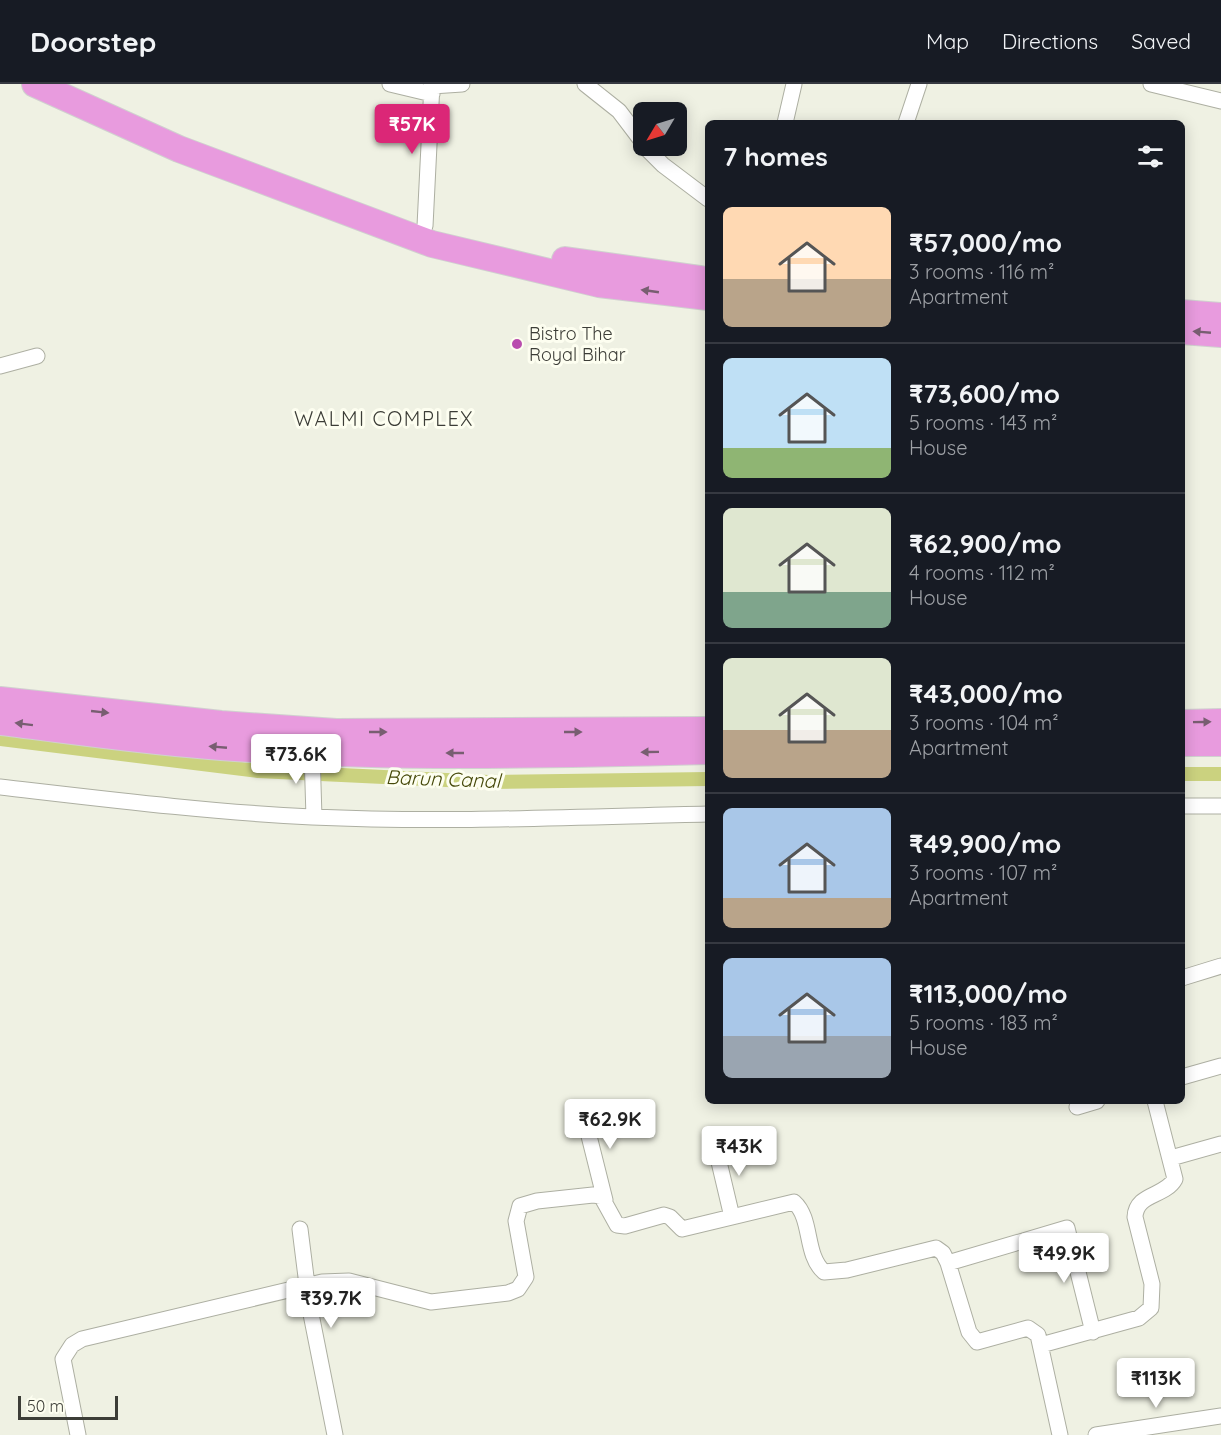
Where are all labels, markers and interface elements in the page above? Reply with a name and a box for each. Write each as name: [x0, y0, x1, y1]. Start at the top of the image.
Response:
text: Doorstep: [30, 24, 156, 59]
text: Map: [926, 28, 969, 54]
text: Directions: [1002, 28, 1098, 54]
text: Saved: [1131, 28, 1191, 54]
north arrow: [633, 102, 687, 156]
map controls: [633, 102, 687, 156]
pin: ₹57K: [376, 104, 448, 155]
text: ₹57K: [389, 111, 435, 136]
text: 7 homes: [723, 140, 828, 173]
icon: filters: [1134, 140, 1167, 173]
text: ₹57,000/mo: [909, 226, 1062, 259]
icon: home: [771, 231, 843, 303]
text: 3 rooms · 116 m²: [909, 259, 1054, 284]
text: Apartment: [909, 284, 1009, 309]
one-way arrow: [640, 286, 659, 295]
place label: Bistro The Royal Bihar: [529, 322, 626, 366]
one-way arrow: [1192, 327, 1211, 337]
marker: Bistro The Royal Bihar: [510, 337, 524, 351]
text: ₹73,600/mo: [909, 377, 1060, 410]
icon: home: [771, 382, 843, 454]
district label: WALMI COMPLEX: [294, 406, 474, 431]
text: 5 rooms · 143 m²: [909, 410, 1057, 435]
text: House: [909, 435, 968, 460]
text: ₹62,900/mo: [909, 527, 1061, 560]
icon: home: [771, 532, 843, 604]
text: 4 rooms · 112 m²: [909, 560, 1055, 585]
text: House: [909, 585, 968, 610]
text: ₹43,000/mo: [909, 677, 1063, 710]
icon: home: [771, 682, 843, 754]
one-way arrow: [90, 707, 109, 717]
text: 3 rooms · 104 m²: [909, 710, 1059, 735]
one-way arrow: [1192, 717, 1211, 727]
one-way arrow: [14, 720, 33, 729]
one-way arrow: [368, 727, 387, 737]
one-way arrow: [563, 727, 582, 737]
pin: ₹73.6K: [247, 734, 345, 785]
text: Apartment: [909, 735, 1009, 760]
text: ₹73.6K: [265, 741, 327, 766]
one-way arrow: [208, 742, 227, 752]
one-way arrow: [640, 747, 659, 757]
one-way arrow: [445, 748, 464, 758]
water label: Barun Canal: [385, 764, 503, 793]
text: ₹49,900/mo: [909, 827, 1061, 860]
icon: home: [771, 832, 843, 904]
text: 3 rooms · 107 m²: [909, 860, 1057, 885]
text: Apartment: [909, 885, 1009, 910]
text: ₹113,000/mo: [909, 977, 1068, 1010]
icon: home: [771, 982, 843, 1054]
text: 5 rooms · 183 m²: [909, 1010, 1058, 1035]
text: House: [909, 1035, 968, 1060]
pin: ₹62.9K: [561, 1099, 659, 1150]
text: ₹62.9K: [579, 1106, 641, 1131]
pin: ₹43K: [703, 1126, 775, 1177]
text: ₹43K: [716, 1133, 762, 1158]
pin: ₹49.9K: [1015, 1233, 1113, 1284]
text: ₹49.9K: [1033, 1240, 1095, 1265]
pin: ₹39.7K: [282, 1278, 380, 1329]
text: ₹39.7K: [300, 1285, 362, 1310]
pin: ₹113K: [1114, 1358, 1198, 1409]
text: ₹113K: [1131, 1365, 1181, 1390]
scale bar: [18, 1393, 118, 1420]
text: 50 m: [27, 1396, 64, 1416]

